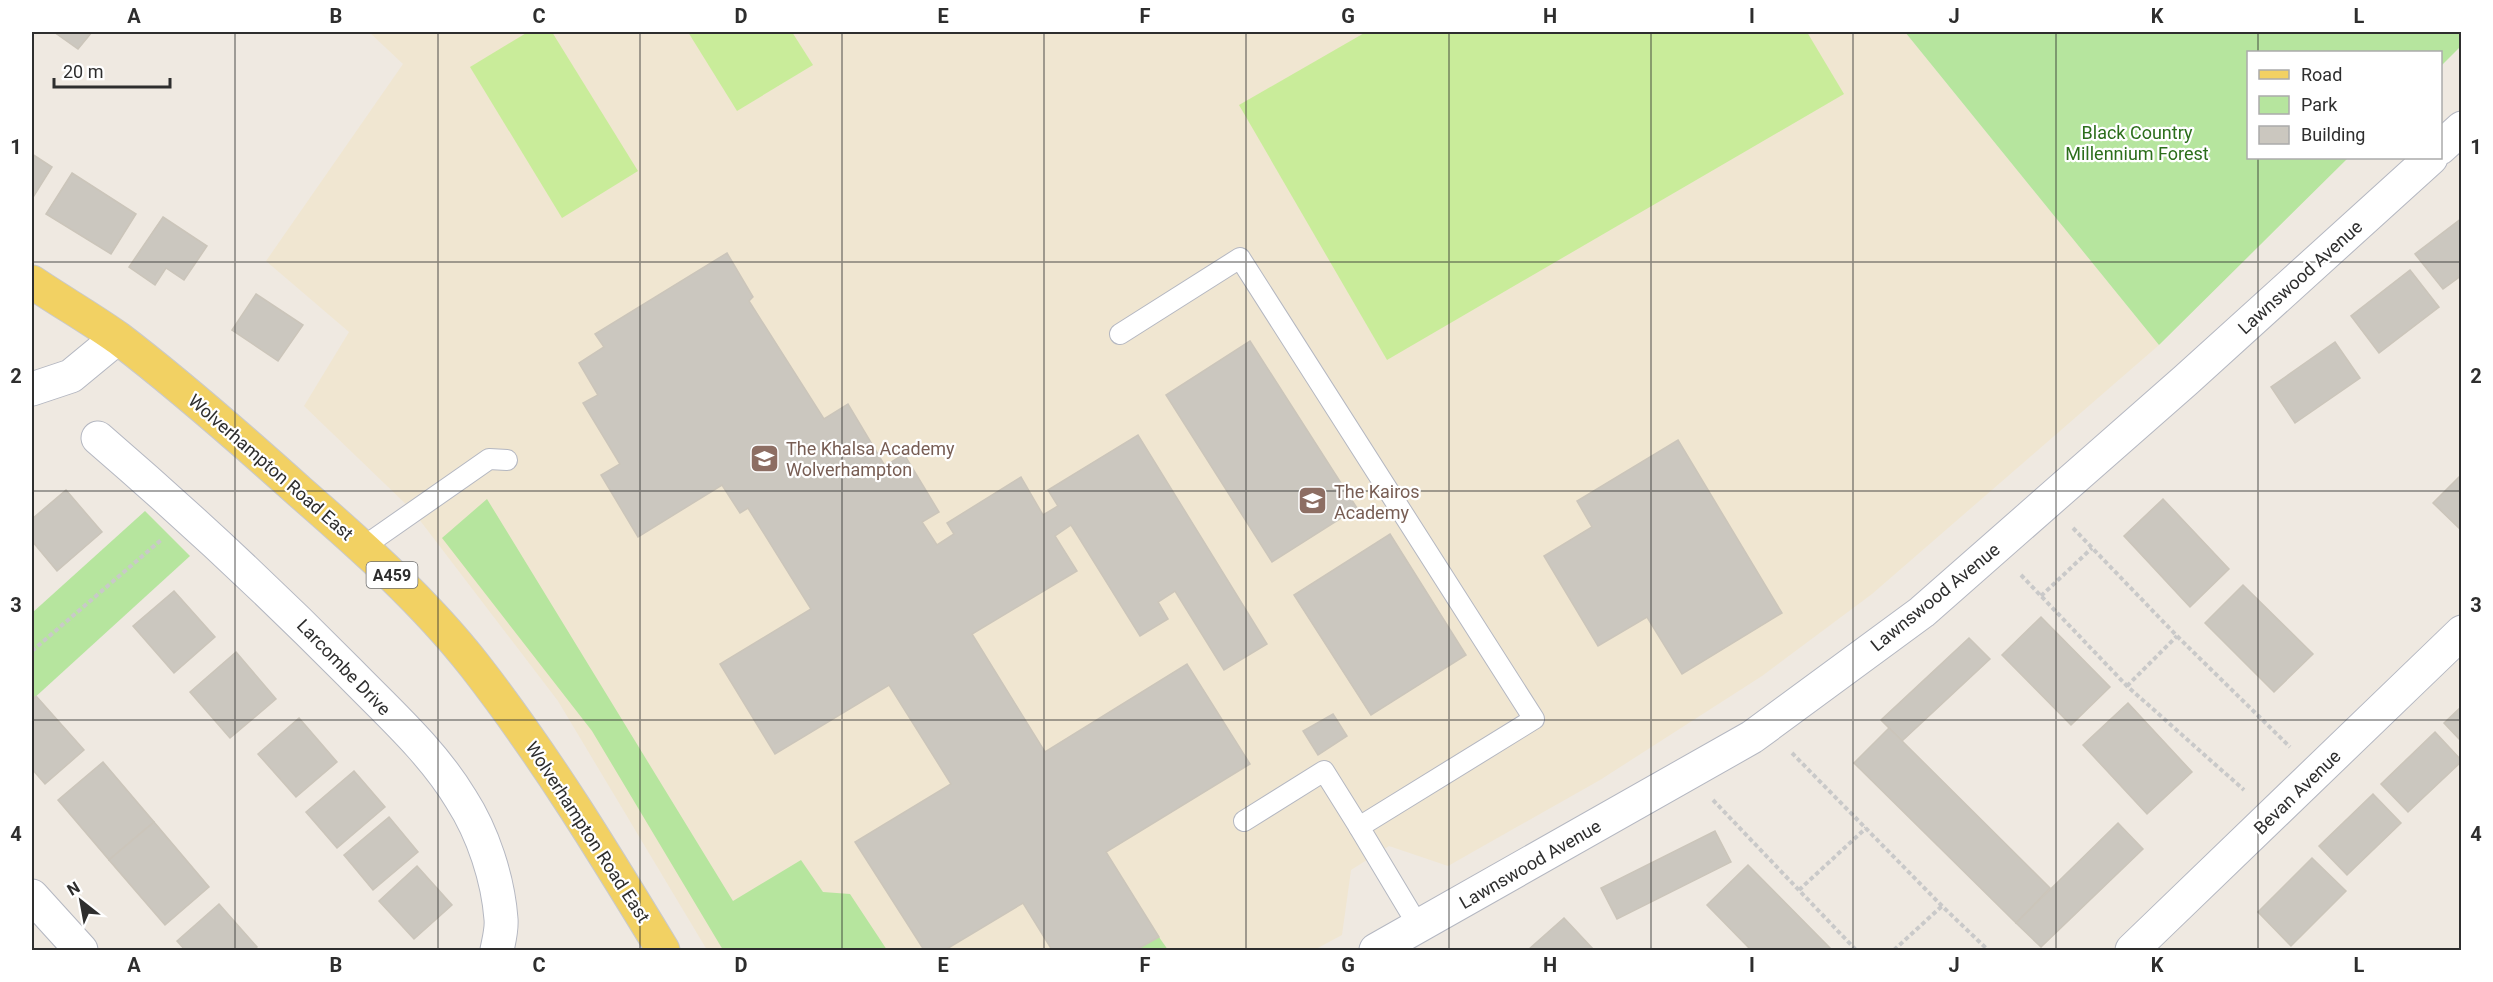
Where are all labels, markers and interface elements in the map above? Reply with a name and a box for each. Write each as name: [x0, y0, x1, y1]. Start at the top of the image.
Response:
text: A: [127, 4, 141, 28]
text: B: [330, 4, 342, 28]
text: C: [532, 4, 546, 28]
text: D: [735, 4, 748, 28]
text: E: [937, 4, 949, 28]
text: F: [1140, 4, 1151, 28]
text: G: [1341, 4, 1355, 28]
text: H: [1543, 4, 1557, 28]
text: I: [1749, 4, 1755, 28]
text: J: [1948, 4, 1960, 28]
text: K: [2151, 4, 2164, 28]
text: L: [2354, 4, 2365, 28]
scale bar: [54, 51, 170, 89]
legend: [2247, 51, 2442, 159]
text: 20 m: [63, 61, 103, 82]
text: Road: [2301, 64, 2342, 85]
text: Park: [2301, 94, 2338, 115]
park label: Black Country Millennium Forest: [2065, 122, 2209, 164]
text: Building: [2301, 124, 2365, 145]
text: 1: [10, 135, 22, 159]
text: 1: [2470, 135, 2482, 159]
street label: Lawnswood Avenue: [2234, 216, 2366, 338]
text: 2: [10, 364, 22, 388]
text: 2: [2470, 364, 2482, 388]
street label: Wolverhampton Road East: [184, 390, 358, 544]
place label: The Khalsa Academy Wolverhampton: [786, 438, 955, 480]
school or university icon: The Khalsa Academy Wolverhampton: [749, 442, 781, 474]
place label: The Kairos Academy: [1334, 481, 1420, 523]
school or university icon: The Kairos Academy: [1297, 485, 1329, 517]
street label: Lawnswood Avenue: [1866, 539, 2004, 655]
road number: A459: [366, 562, 418, 588]
text: 3: [10, 593, 22, 617]
text: 3: [2470, 593, 2482, 617]
street label: Larcombe Drive: [293, 615, 395, 719]
street label: Wolverhampton Road East: [522, 738, 654, 927]
street label: Bevan Avenue: [2249, 745, 2345, 839]
street label: Lawnswood Avenue: [1456, 815, 1604, 913]
text: 4: [10, 822, 22, 846]
text: 4: [2470, 822, 2482, 846]
north arrow: [51, 871, 111, 931]
text: N: [64, 878, 83, 900]
text: A: [127, 953, 141, 977]
text: B: [330, 953, 342, 977]
text: C: [532, 953, 546, 977]
text: D: [735, 953, 748, 977]
text: E: [937, 953, 949, 977]
text: F: [1140, 953, 1151, 977]
text: G: [1341, 953, 1355, 977]
text: H: [1543, 953, 1557, 977]
text: I: [1749, 953, 1755, 977]
text: J: [1948, 953, 1960, 977]
text: K: [2151, 953, 2164, 977]
text: L: [2354, 953, 2365, 977]

